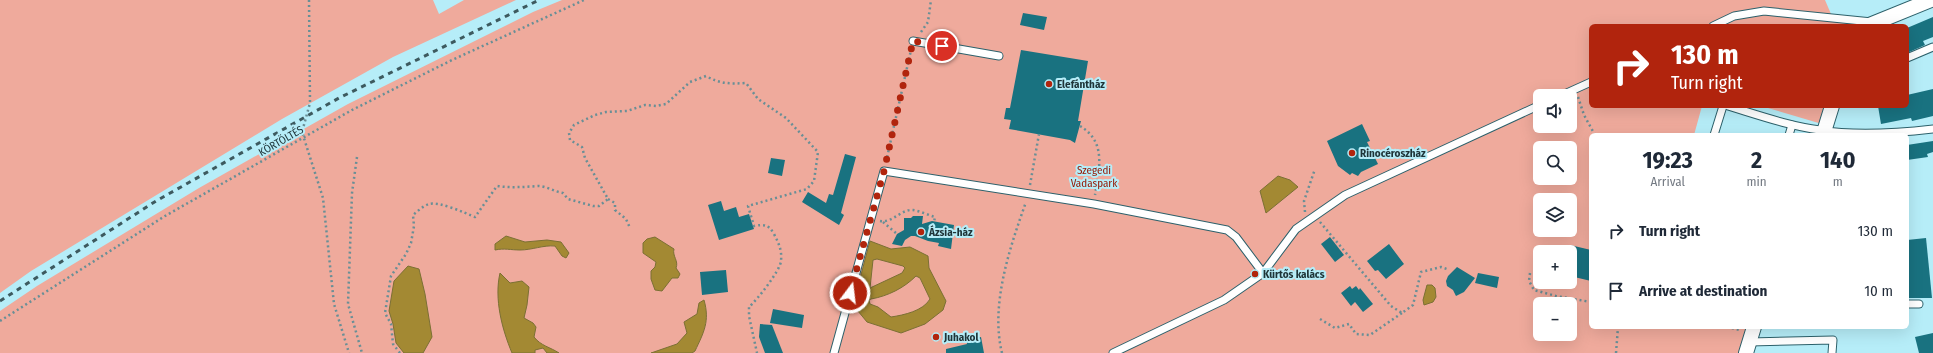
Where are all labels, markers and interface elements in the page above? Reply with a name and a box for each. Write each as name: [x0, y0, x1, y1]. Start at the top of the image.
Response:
pin: [925, 29, 959, 63]
icon: arrive: [931, 35, 953, 57]
text: 130 m: [1671, 38, 1739, 71]
icon: right: [1605, 40, 1657, 92]
text: Turn right: [1671, 72, 1743, 94]
place label: Elefántház: [1057, 78, 1105, 91]
marker: Elefántház: [1044, 79, 1054, 89]
map controls: [1533, 89, 1577, 341]
button: sound: [1533, 89, 1577, 133]
street label: KÖRTÖLTÉS: [256, 122, 306, 159]
button: search: [1533, 141, 1577, 185]
text: 19:23: [1642, 146, 1693, 174]
text: 2: [1751, 146, 1762, 174]
text: 140: [1820, 146, 1856, 174]
place label: Rinocéroszház: [1360, 147, 1426, 160]
marker: Rinocéroszház: [1347, 148, 1357, 158]
park label: Szegedi Vadaspark: [1071, 164, 1118, 190]
text: Arrival: [1650, 174, 1685, 189]
text: min: [1746, 174, 1767, 189]
text: m: [1833, 174, 1843, 189]
button: layers: [1533, 193, 1577, 237]
icon: right: [1605, 220, 1627, 242]
text: Turn right: [1639, 222, 1700, 240]
text: 130 m: [1858, 222, 1893, 240]
place label: Ázsia-ház: [928, 225, 973, 239]
marker: Ázsia-ház: [916, 227, 926, 237]
button: +: [1533, 245, 1577, 289]
place label: Kürtős kalács: [1263, 268, 1325, 281]
marker: Kürtős kalács: [1250, 269, 1260, 279]
position arrow: [829, 272, 871, 314]
icon: arrive: [1605, 280, 1627, 302]
text: Arrive at destination: [1639, 282, 1767, 300]
text: 10 m: [1864, 282, 1893, 300]
button: −: [1533, 297, 1577, 341]
place label: Juhakol: [943, 331, 979, 344]
marker: Juhakol: [931, 332, 941, 342]

